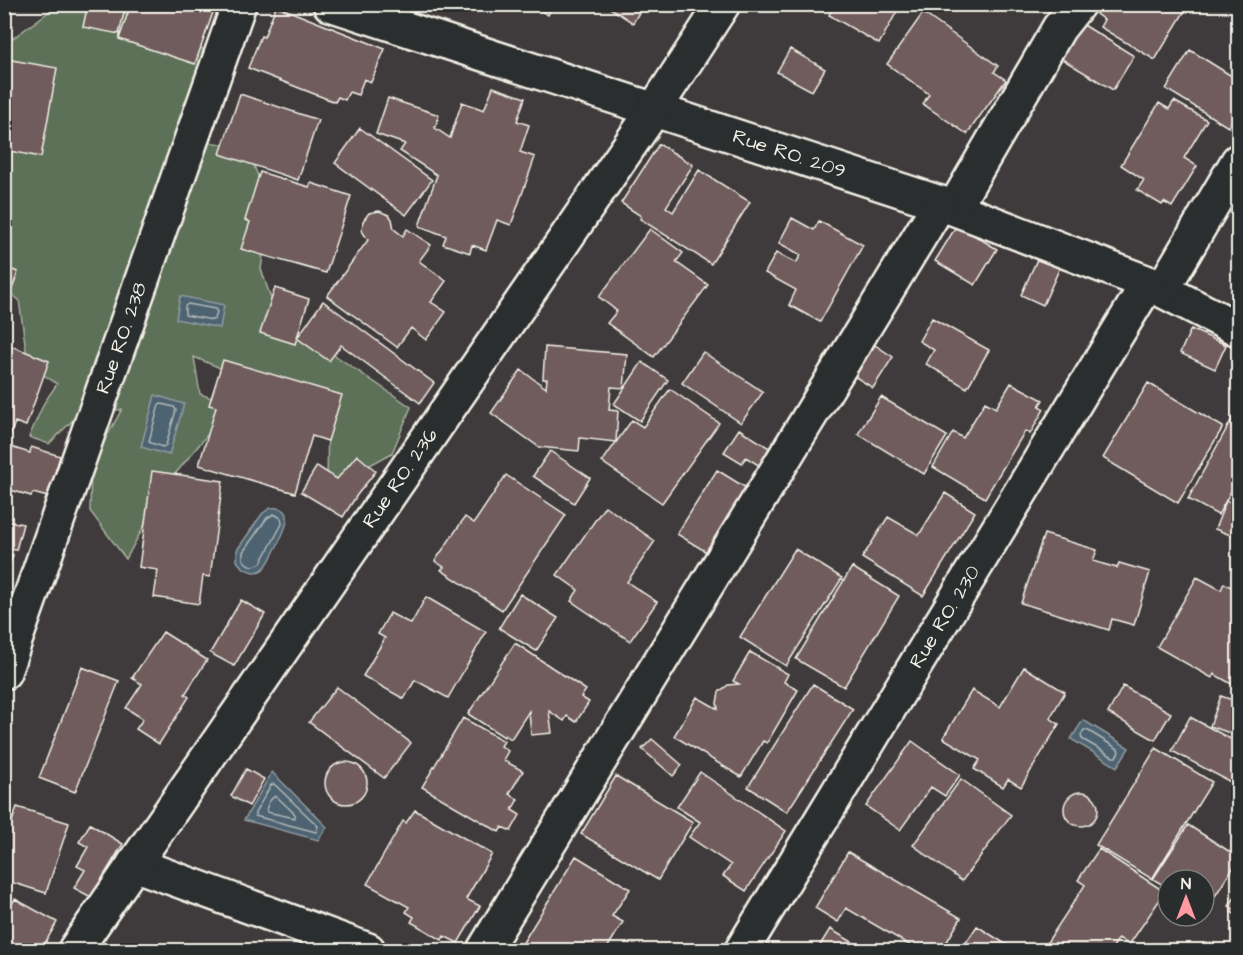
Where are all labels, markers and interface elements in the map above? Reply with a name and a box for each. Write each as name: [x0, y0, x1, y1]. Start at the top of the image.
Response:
street label: Rue RO. 209: [729, 122, 849, 185]
street label: Rue RO. 238: [89, 278, 154, 398]
street label: Rue RO. 236: [356, 422, 445, 534]
street label: Rue RO. 230: [903, 560, 987, 674]
north arrow: [1156, 868, 1216, 928]
text: N: [1181, 873, 1191, 895]

